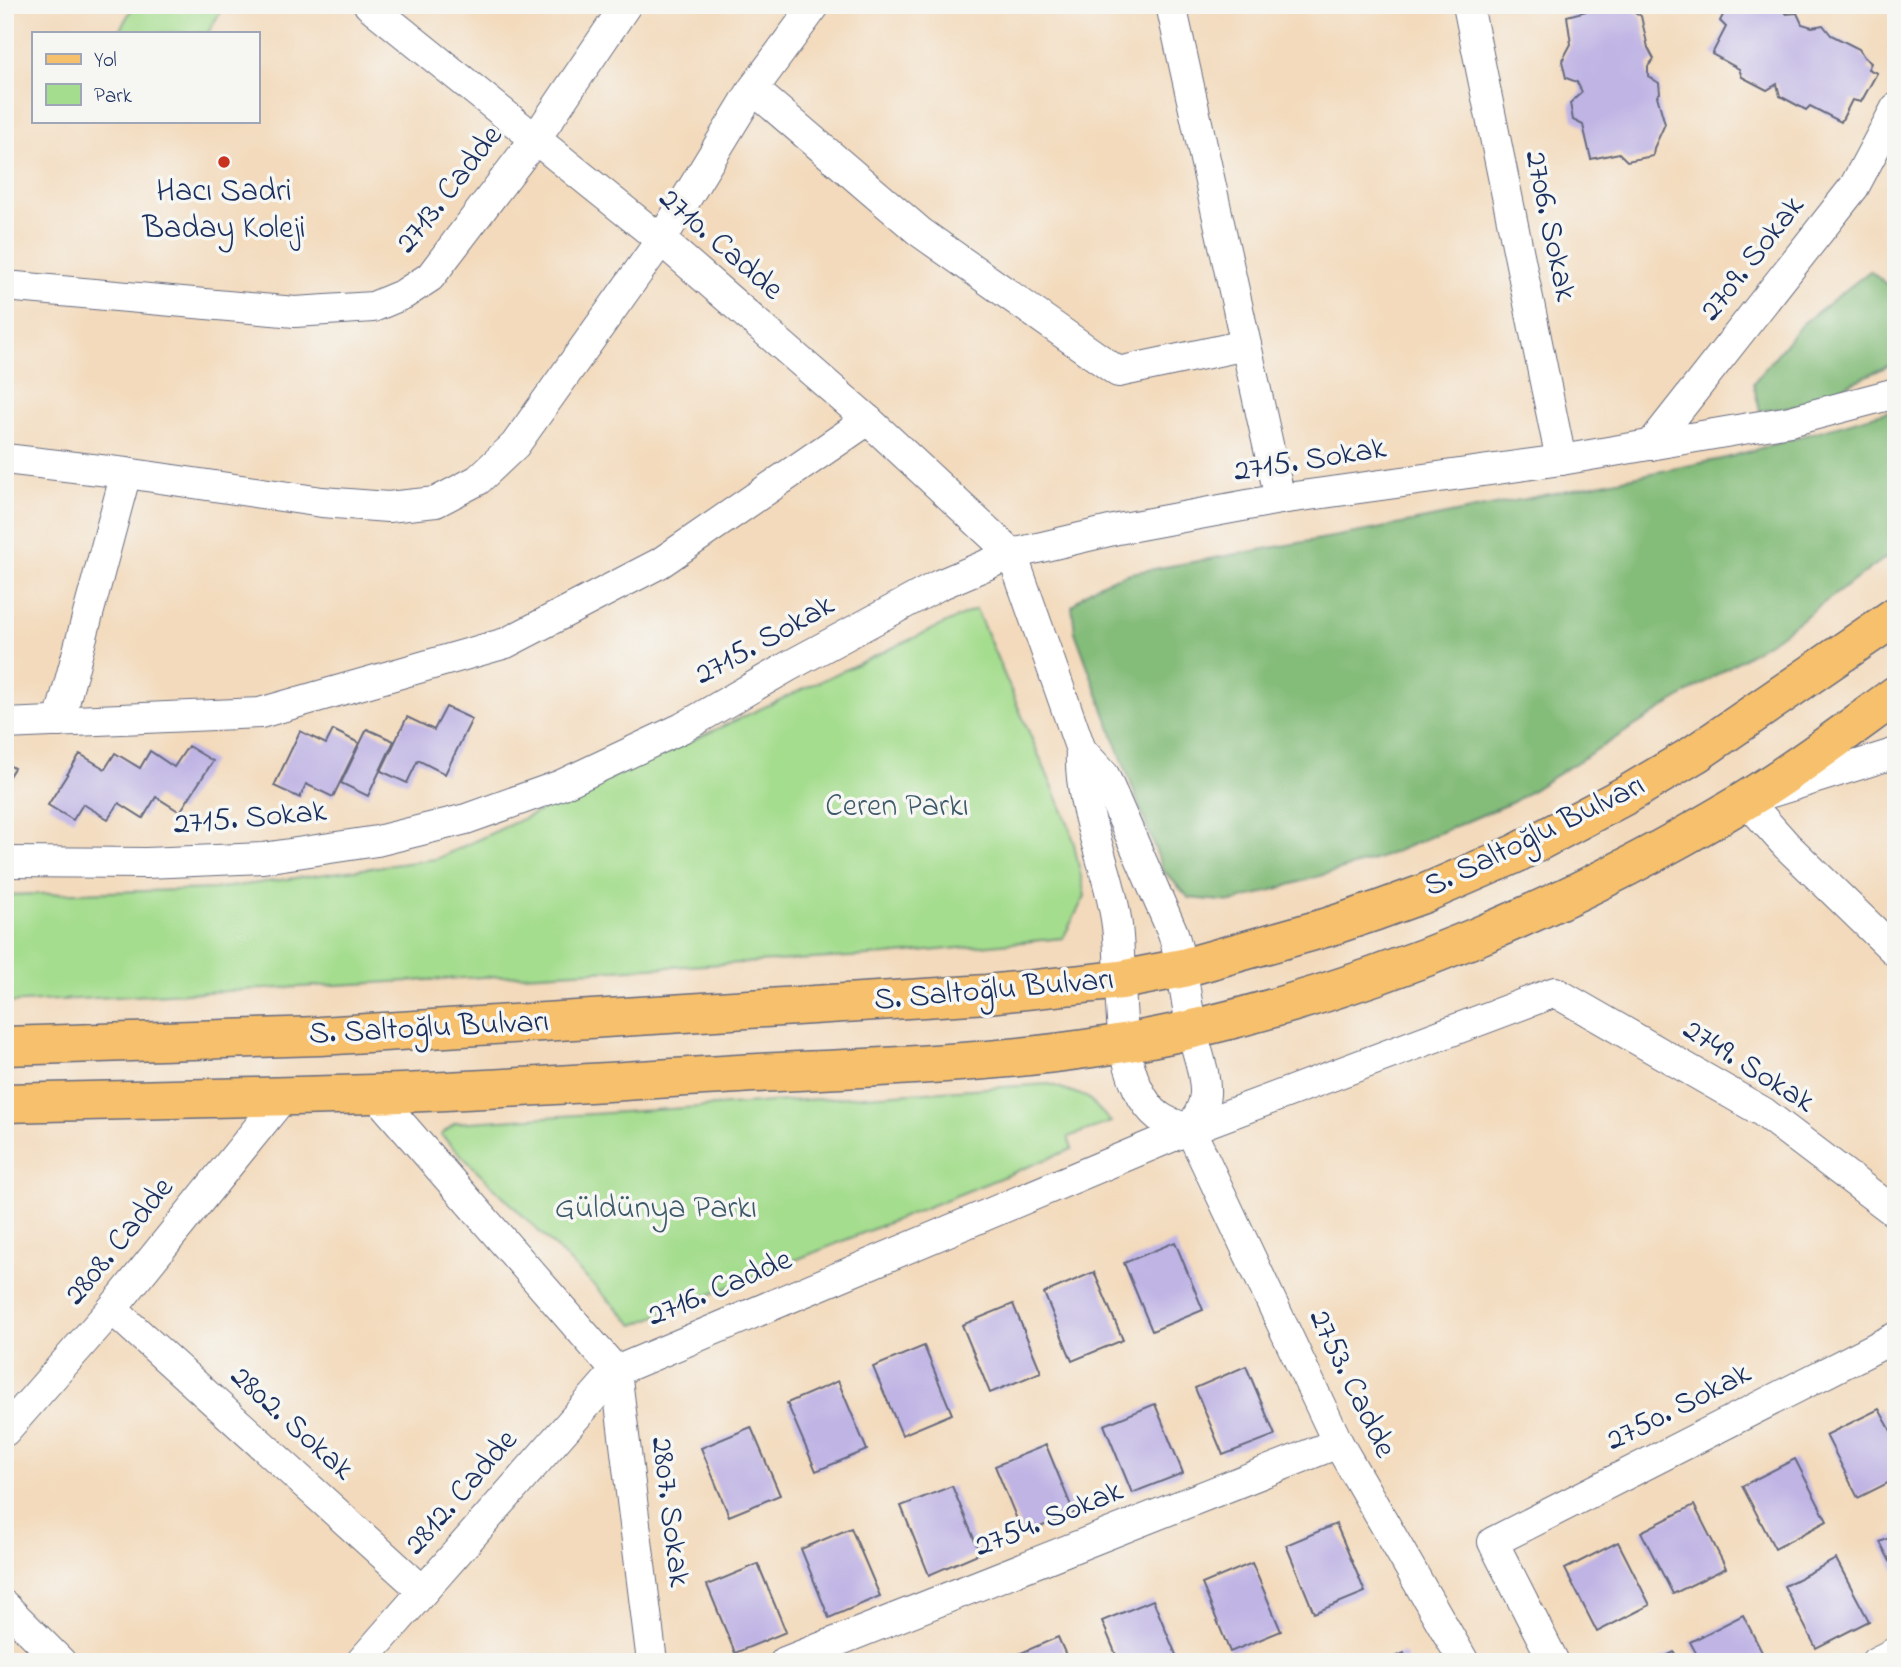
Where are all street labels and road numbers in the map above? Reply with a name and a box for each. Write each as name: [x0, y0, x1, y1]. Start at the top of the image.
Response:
street label: 2713. Cadde: [385, 115, 516, 264]
street label: 2706. Sokak: [1510, 146, 1588, 307]
street label: 2710. Cadde: [647, 177, 794, 313]
street label: 2709. Sokak: [1689, 185, 1818, 332]
street label: 2715. Sokak: [1230, 426, 1391, 496]
street label: 2715. Sokak: [686, 583, 844, 699]
street label: S. Saltoğlu Bulvarı: [1416, 763, 1654, 912]
street label: 2715. Sokak: [171, 789, 330, 849]
street label: S. Saltoğlu Bulvarı: [872, 957, 1116, 1026]
street label: S. Saltoğlu Bulvarı: [308, 999, 551, 1060]
street label: 2749. Sokak: [1673, 1008, 1824, 1127]
street label: 2808. Cadde: [53, 1167, 187, 1316]
street label: 2716. Cadde: [640, 1237, 800, 1341]
street label: 2753. Cadde: [1295, 1302, 1408, 1467]
street label: 2750. Sokak: [1598, 1351, 1761, 1465]
street label: 2802. Sokak: [218, 1355, 365, 1494]
street label: 2812. Cadde: [394, 1419, 531, 1566]
street label: 2807. Sokak: [636, 1434, 702, 1591]
street label: 2754. Sokak: [968, 1469, 1131, 1571]

